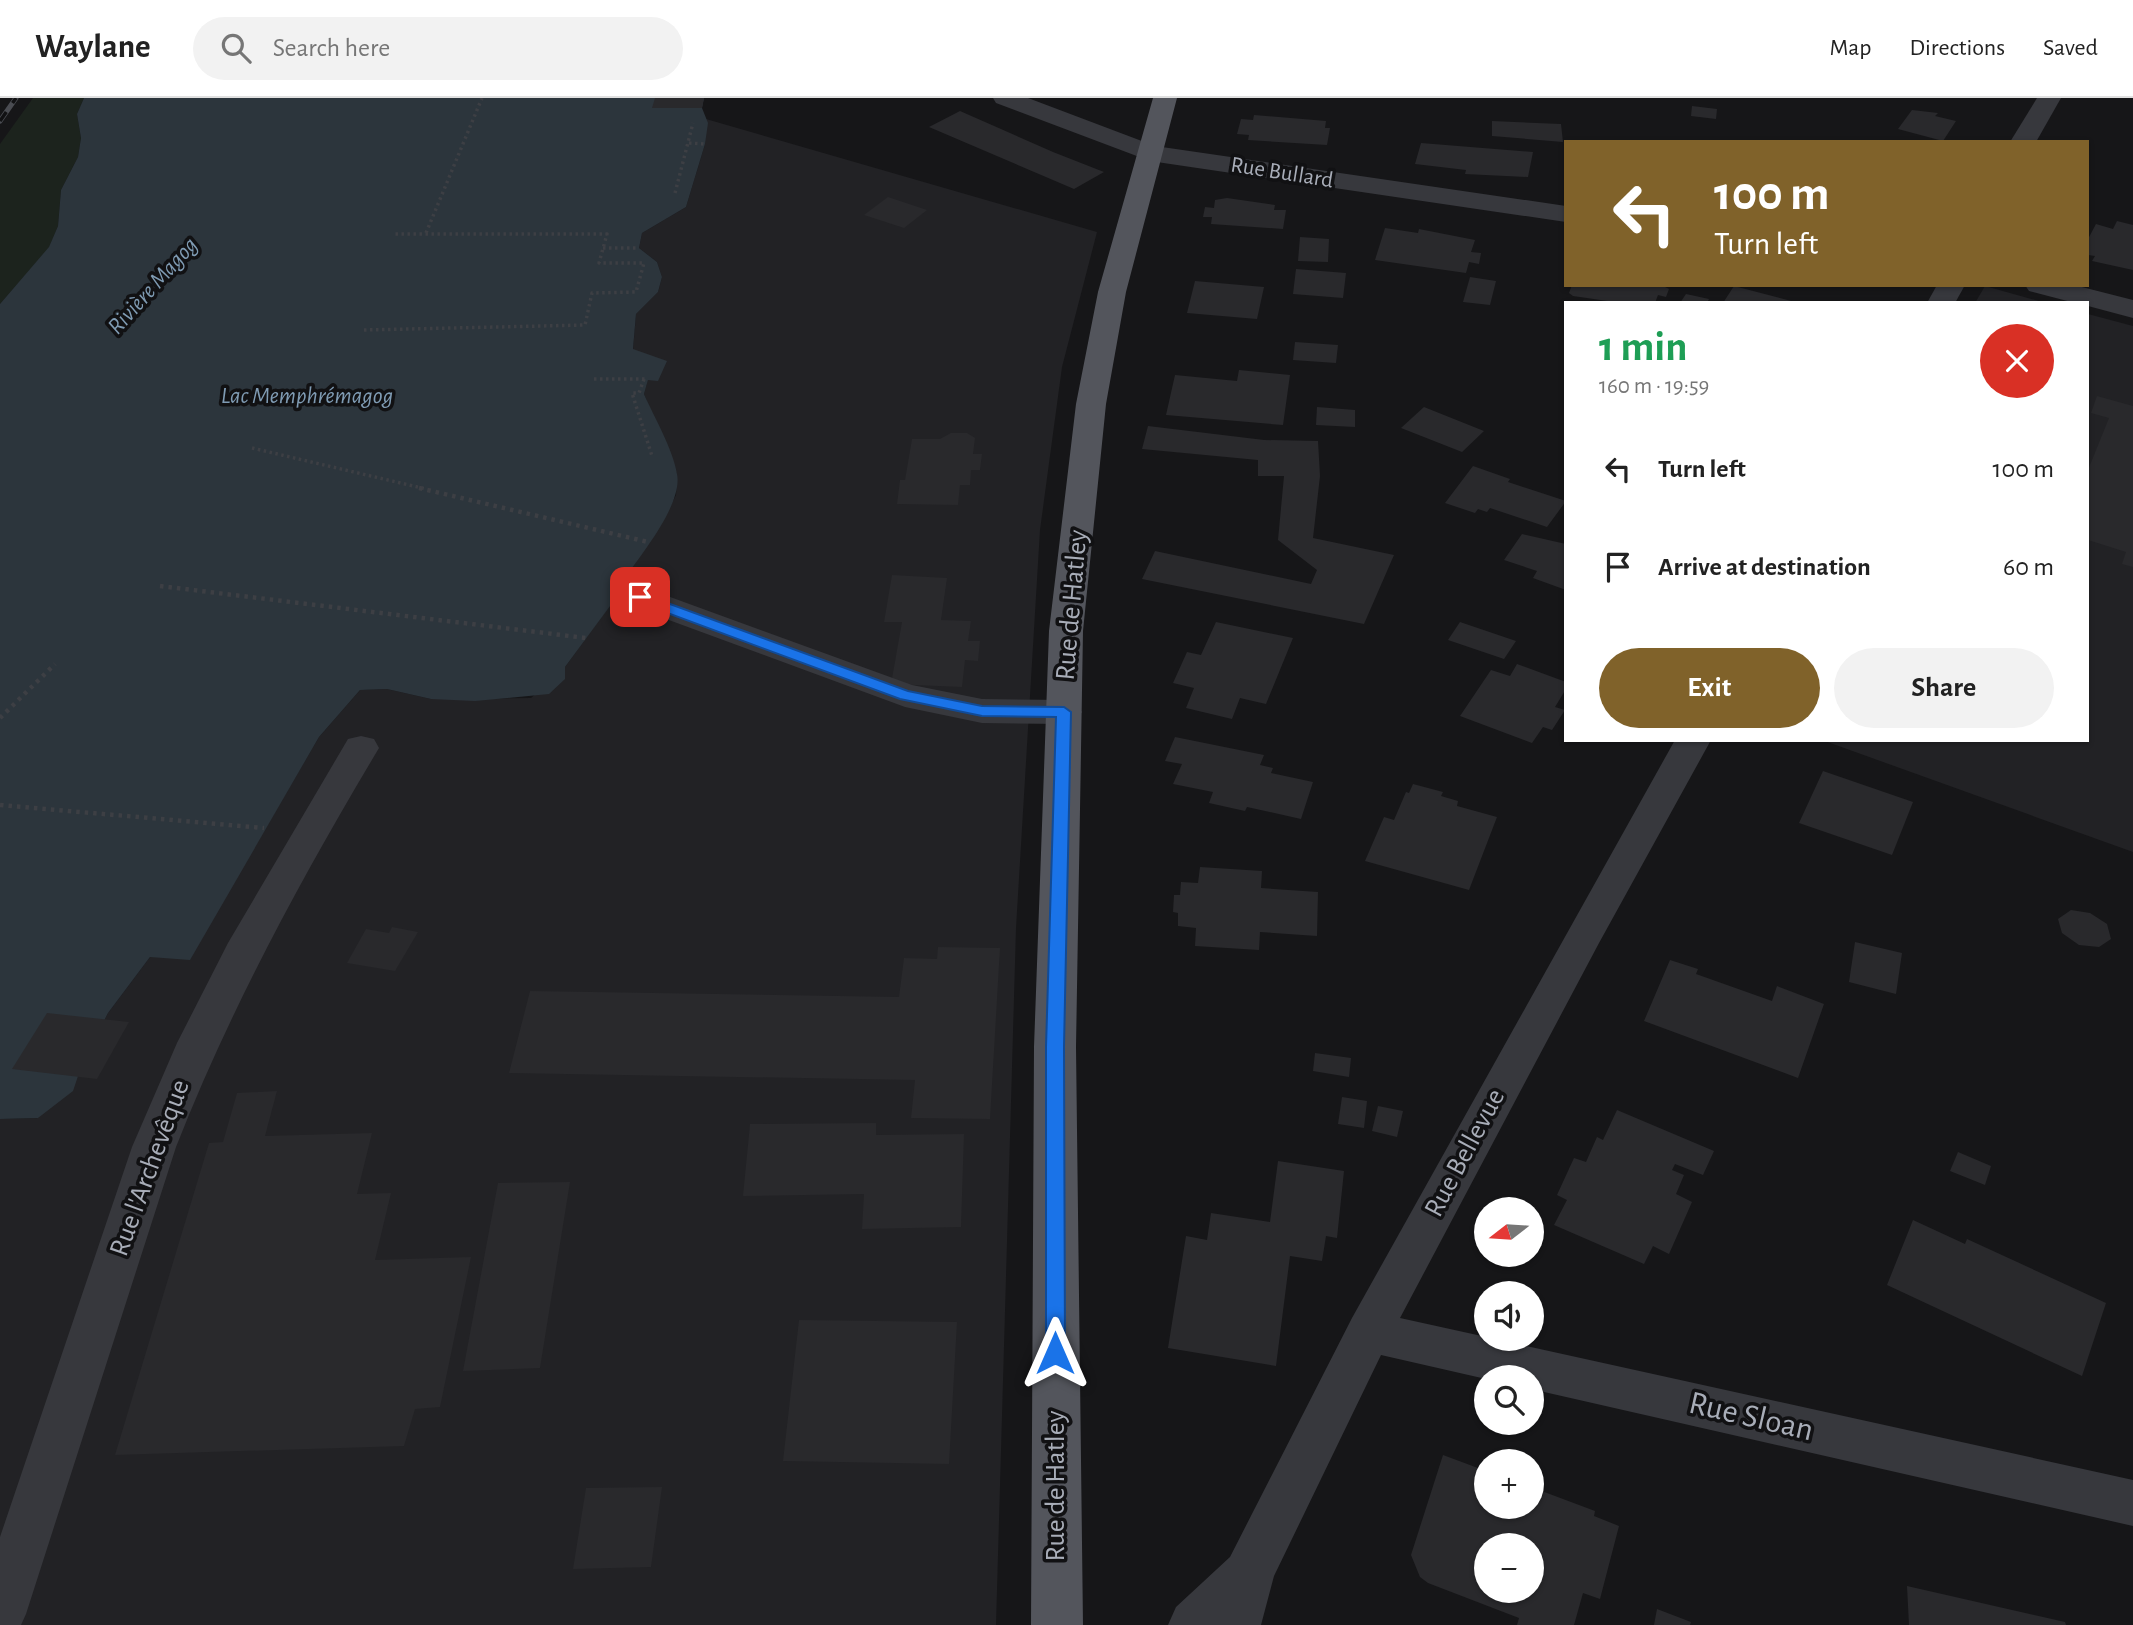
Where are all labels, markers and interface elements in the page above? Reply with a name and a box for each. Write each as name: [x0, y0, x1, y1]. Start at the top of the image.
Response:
search box: [193, 17, 683, 80]
icon: search: [217, 29, 255, 67]
text: Waylane: [35, 31, 151, 64]
text: Search here: [273, 35, 390, 61]
text: Map: [1829, 36, 1871, 60]
text: Directions: [1909, 36, 2005, 60]
text: Saved: [2043, 36, 2098, 60]
street label: Rue Bullard: [1229, 154, 1335, 192]
icon: left: [1599, 168, 1690, 259]
text: 100 m: [1714, 170, 1830, 219]
text: Turn left: [1714, 228, 1818, 260]
water label: Rivière Magog: [103, 233, 203, 339]
button: close: [1980, 324, 2054, 398]
text: 1 min: [1599, 326, 1688, 368]
text: 160 m · 19:59: [1599, 375, 1709, 398]
water label: Lac Memphrémagog: [221, 384, 393, 408]
icon: left: [1599, 450, 1637, 488]
text: Turn left: [1658, 456, 1746, 482]
text: 100 m: [1993, 456, 2054, 482]
street label: Rue de Hatley: [1051, 529, 1093, 681]
icon: arrive: [1599, 548, 1637, 586]
text: Arrive at destination: [1658, 554, 1871, 580]
text: 60 m: [2003, 554, 2054, 580]
pin: [610, 567, 670, 627]
icon: arrive: [621, 578, 659, 616]
button: Exit: [1599, 648, 1820, 728]
button: Share: [1834, 648, 2054, 728]
street label: Rue l'Archevêque: [105, 1076, 195, 1260]
street label: Rue Bellevue: [1420, 1085, 1510, 1221]
north arrow: [1474, 1197, 1544, 1267]
map controls: [1474, 1197, 1544, 1603]
button: sound: [1474, 1281, 1544, 1351]
position arrow: [1018, 1316, 1092, 1390]
button: search: [1474, 1365, 1544, 1435]
street label: Rue Sloan: [1686, 1387, 1816, 1447]
street label: Rue de Hatley: [1042, 1410, 1070, 1562]
button: +: [1474, 1449, 1544, 1519]
button: −: [1474, 1533, 1544, 1603]

